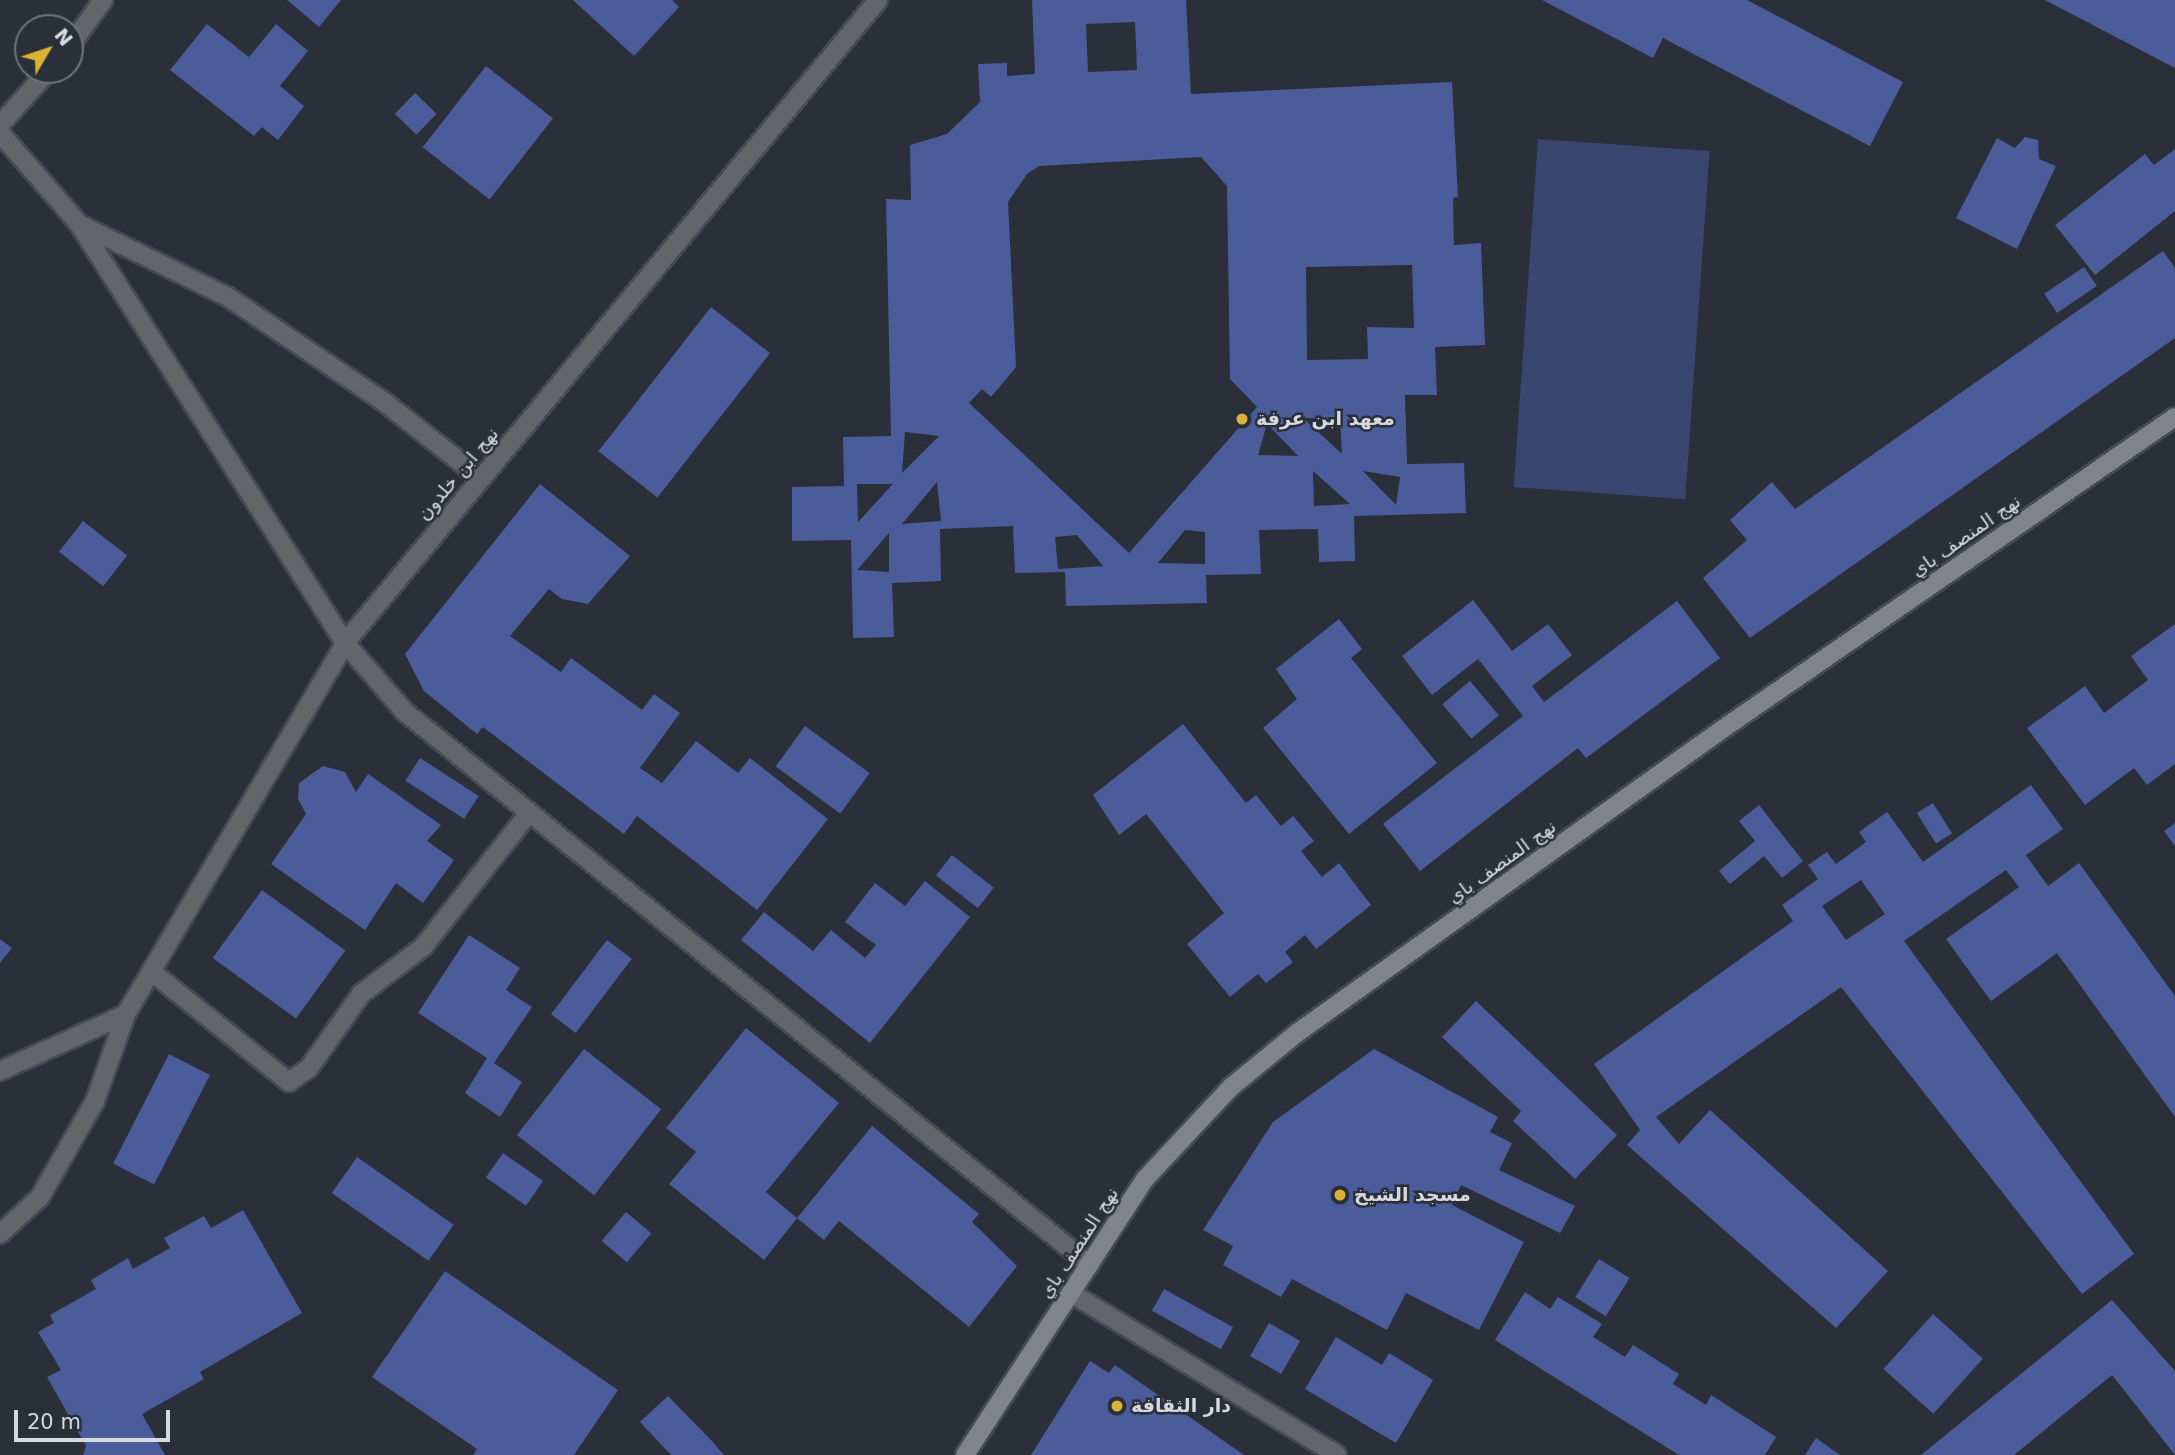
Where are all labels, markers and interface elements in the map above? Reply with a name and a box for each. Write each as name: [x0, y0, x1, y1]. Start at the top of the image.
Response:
north arrow: [14, 14, 84, 84]
text: N: [50, 24, 77, 50]
place label: معهد ابن عرفة: [1256, 408, 1395, 430]
marker: معهد ابن عرفة: [1234, 411, 1250, 427]
street label: نهج ابن خلدون: [412, 423, 504, 525]
street label: نهج المنصف باي: [1907, 490, 2025, 582]
street label: نهج المنصف باي: [1443, 815, 1561, 909]
street label: نهج المنصف باي: [1035, 1183, 1123, 1303]
place label: مسجد الشيخ: [1354, 1184, 1471, 1206]
marker: مسجد الشيخ: [1332, 1187, 1348, 1203]
place label: دار الثقافة: [1131, 1395, 1231, 1417]
scale bar: [18, 1396, 173, 1440]
marker: دار الثقافة: [1109, 1398, 1125, 1414]
text: 20 m: [27, 1410, 81, 1434]

